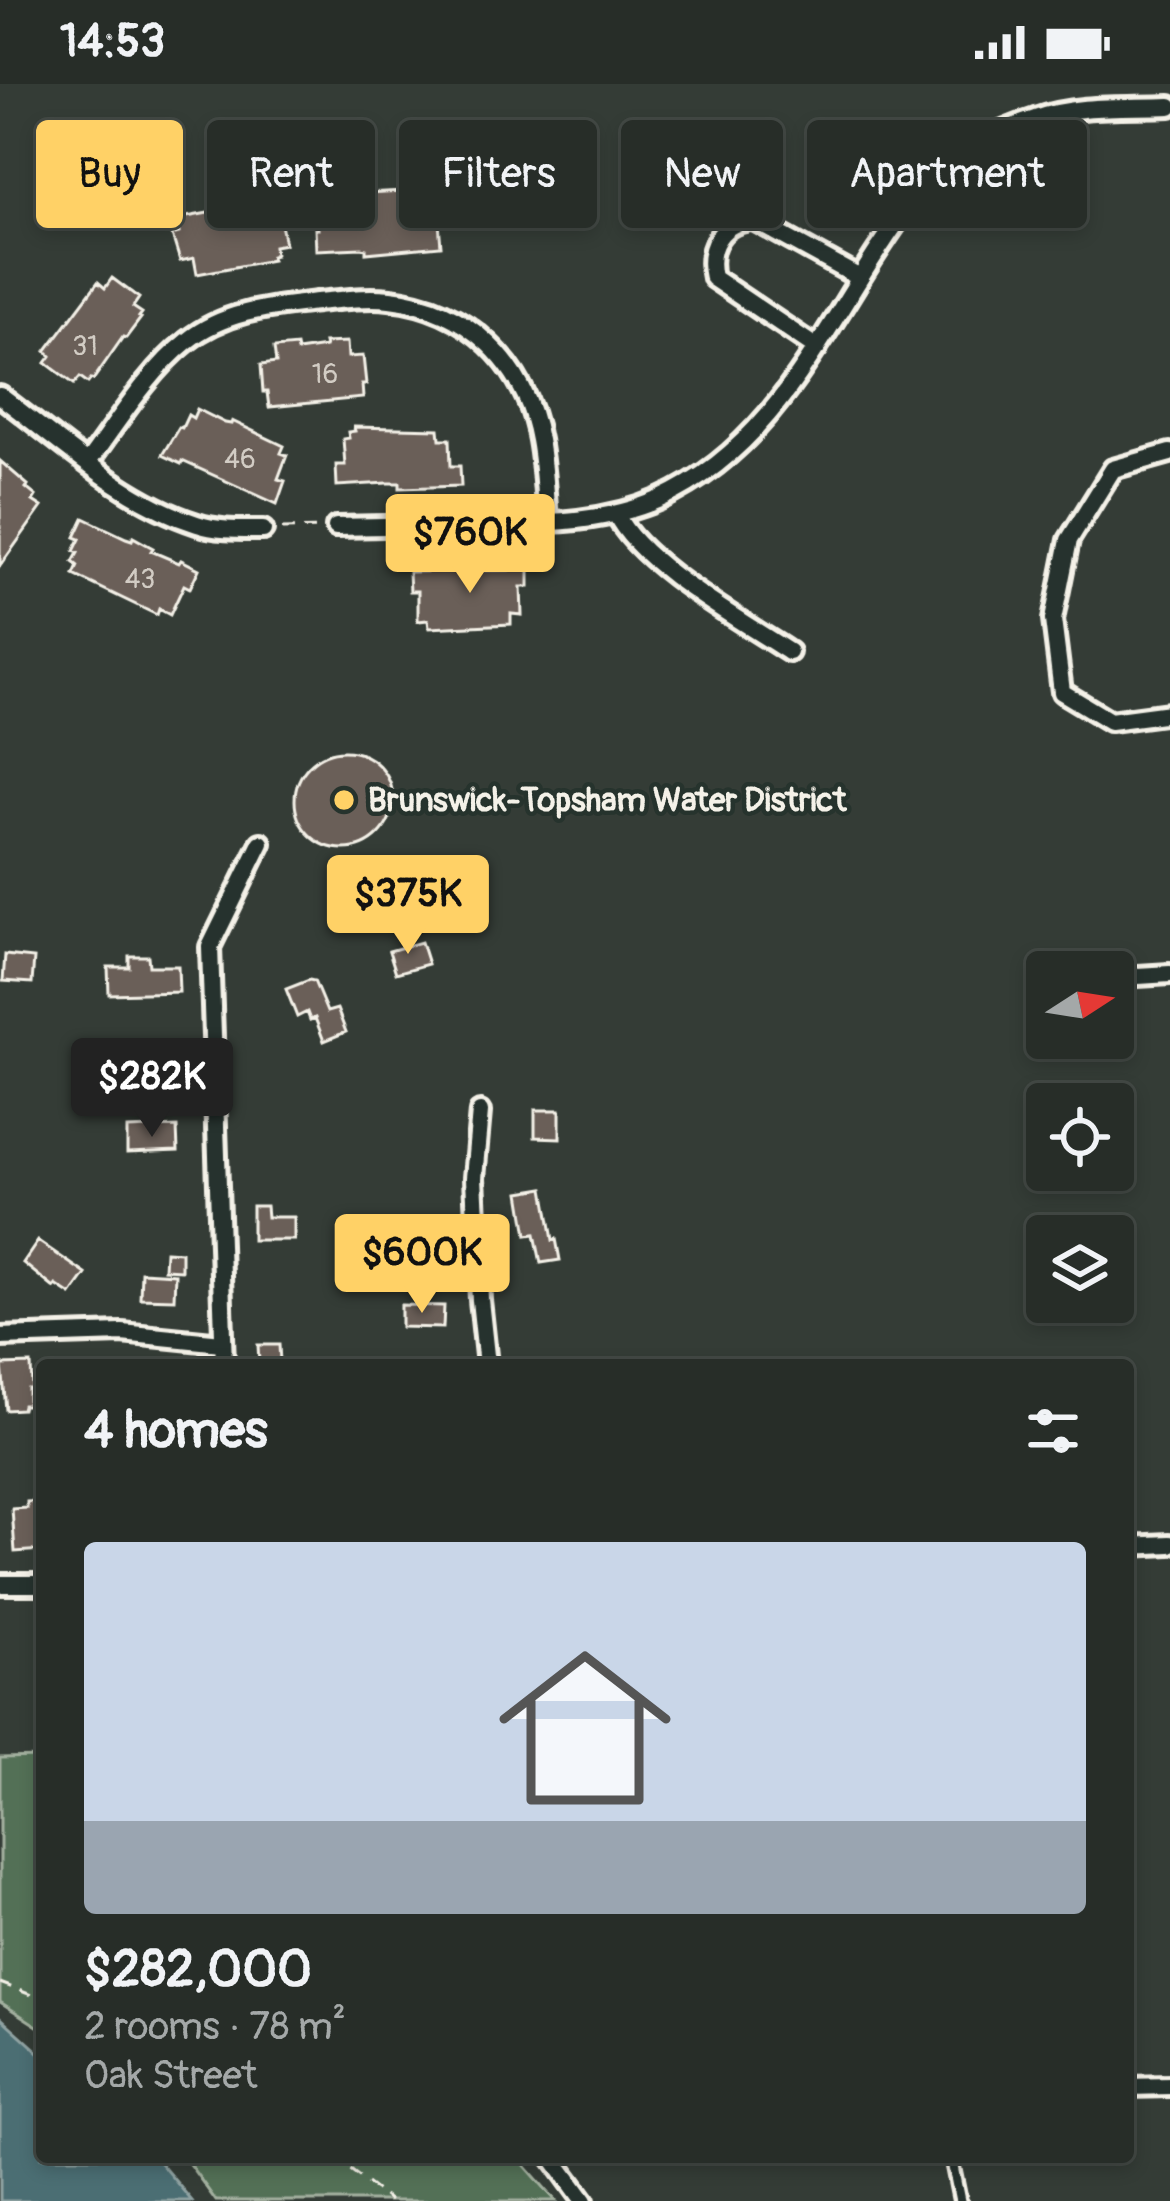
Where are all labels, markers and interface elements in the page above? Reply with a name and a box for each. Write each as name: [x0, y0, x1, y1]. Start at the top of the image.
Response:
text: 14:53: [60, 14, 165, 70]
chip: Buy: [36, 120, 183, 228]
chip: Rent: [207, 120, 375, 228]
chip: Filters: [399, 120, 597, 228]
chip: New: [621, 120, 783, 228]
chip: Apartment: [807, 120, 1087, 228]
house number: 31: [72, 330, 98, 363]
house number: 16: [312, 358, 338, 391]
house number: 46: [224, 443, 256, 476]
pin: $760K: [386, 494, 554, 596]
text: $760K: [413, 508, 527, 557]
house number: 43: [125, 563, 155, 596]
place label: Brunswick-Topsham Water District: [368, 780, 847, 821]
marker: Brunswick-Topsham Water District: [331, 787, 357, 813]
pin: $375K: [324, 855, 492, 957]
text: $375K: [354, 869, 462, 918]
north arrow: [1026, 951, 1134, 1059]
map controls: [1026, 951, 1134, 1323]
pin: $282K: [68, 1038, 236, 1140]
text: $282K: [98, 1052, 206, 1101]
button: locate: [1026, 1083, 1134, 1191]
pin: $600K: [338, 1214, 506, 1316]
button: layers: [1026, 1215, 1134, 1323]
text: $600K: [362, 1228, 482, 1277]
icon: filters: [1020, 1398, 1086, 1464]
text: 4 homes: [84, 1399, 268, 1463]
icon: home: [477, 1620, 693, 1836]
text: $282,000: [84, 1938, 312, 2002]
text: 2 rooms · 78 m²: [84, 2002, 346, 2051]
text: Oak Street: [84, 2051, 257, 2100]

